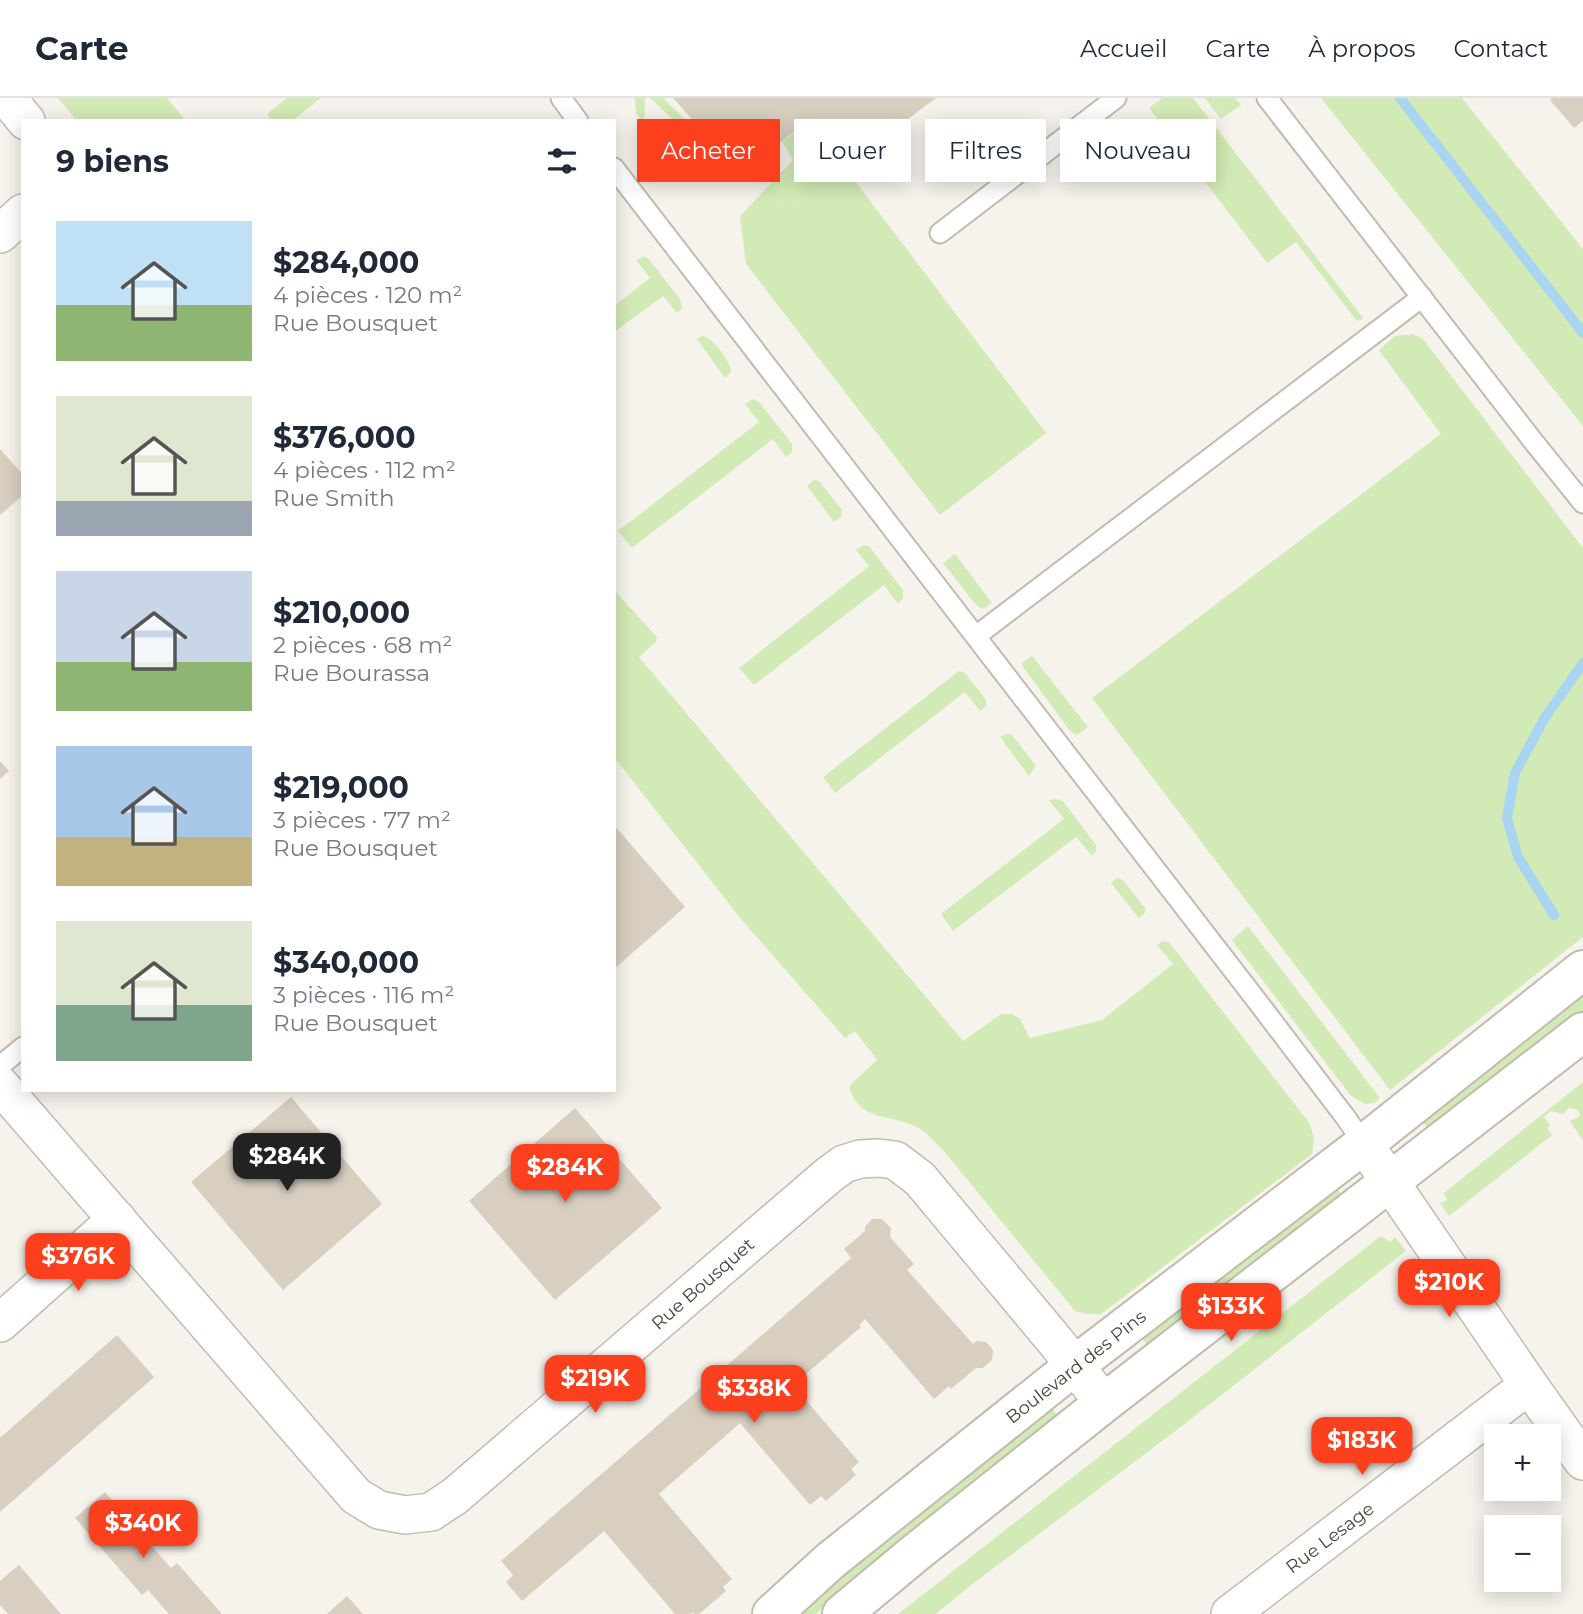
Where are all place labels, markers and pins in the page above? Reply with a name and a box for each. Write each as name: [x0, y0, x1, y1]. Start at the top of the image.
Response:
pin: $284K: [238, 1134, 336, 1193]
pin: $284K: [516, 1144, 614, 1204]
pin: $376K: [29, 1234, 127, 1293]
pin: $210K: [1400, 1260, 1498, 1319]
pin: $133K: [1182, 1284, 1280, 1343]
pin: $219K: [546, 1356, 644, 1415]
pin: $338K: [705, 1366, 803, 1425]
pin: $183K: [1313, 1418, 1411, 1477]
pin: $340K: [94, 1500, 192, 1560]

